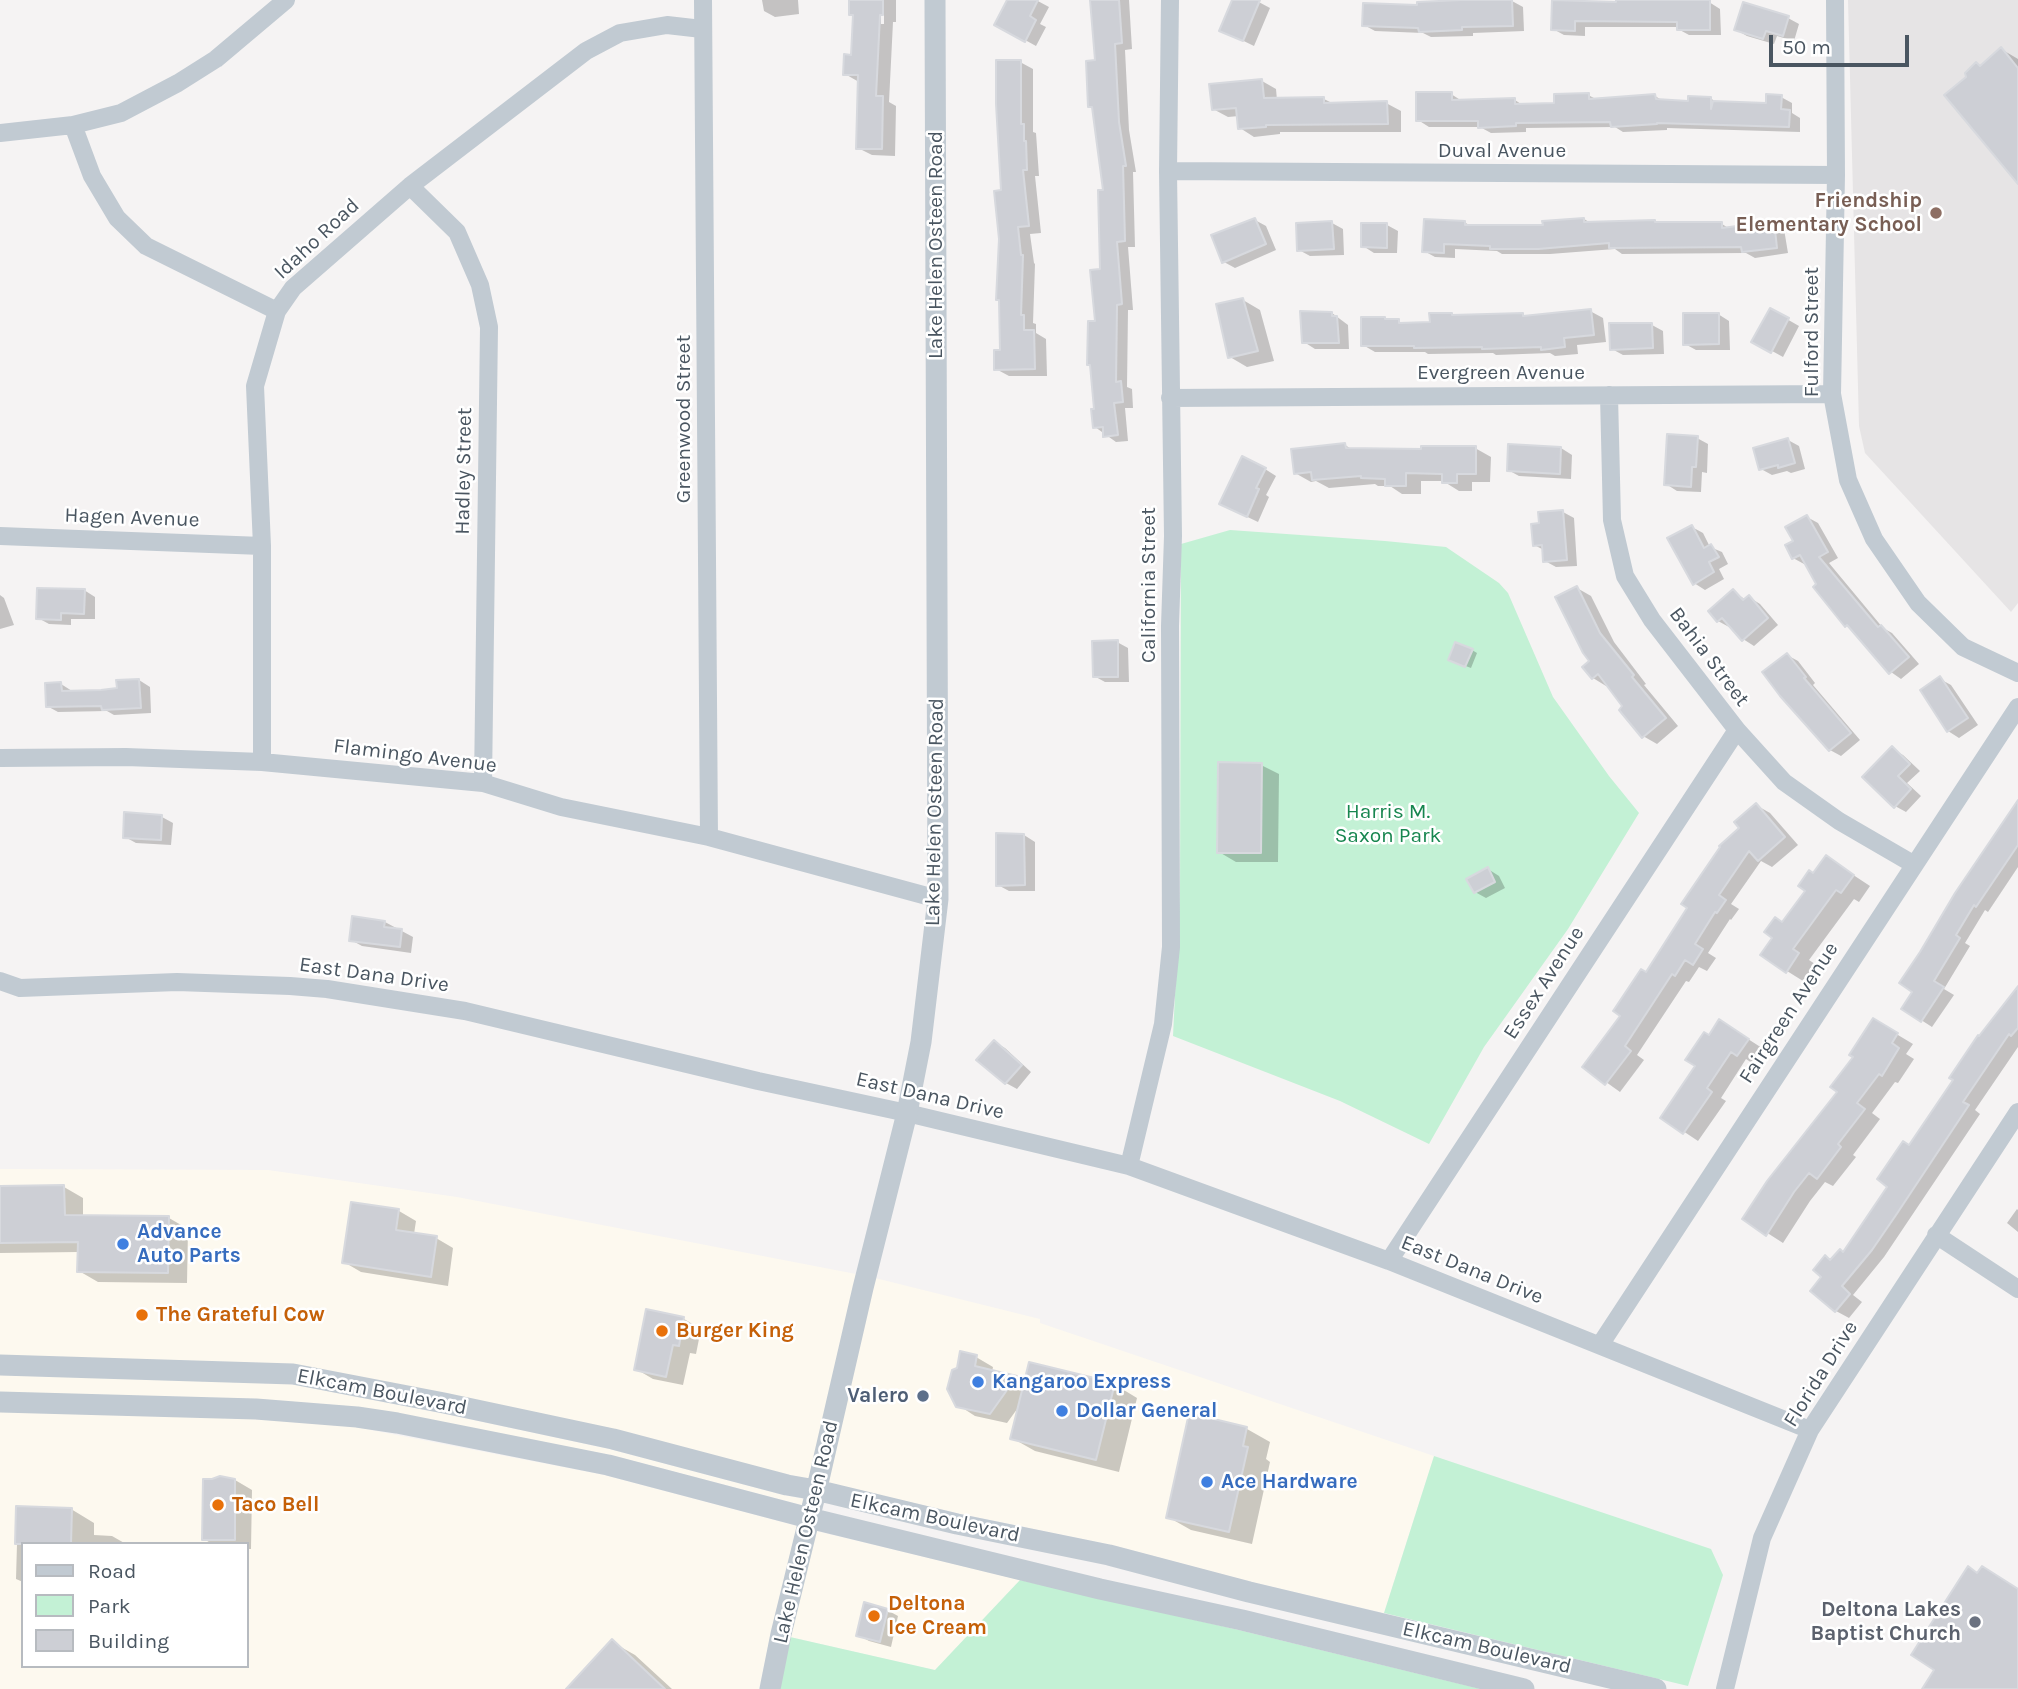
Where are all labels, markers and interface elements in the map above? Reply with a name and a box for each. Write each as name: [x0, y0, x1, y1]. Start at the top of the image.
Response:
scale bar: [1773, 21, 1913, 65]
text: 50 m: [1782, 35, 1831, 59]
street label: Lake Helen Osteen Road: [923, 131, 949, 359]
street label: Duval Avenue: [1438, 138, 1566, 164]
place label: Friendship Elementary School: [1736, 188, 1922, 238]
street label: Idaho Road: [269, 193, 365, 285]
marker: Friendship Elementary School: [1928, 205, 1944, 221]
street label: Fulford Street: [1799, 267, 1825, 397]
street label: Greenwood Street: [671, 335, 697, 503]
street label: Evergreen Avenue: [1417, 360, 1585, 386]
street label: Hadley Street: [450, 407, 478, 535]
street label: Hagen Avenue: [64, 503, 200, 533]
street label: California Street: [1136, 507, 1162, 663]
street label: Bahia Street: [1664, 602, 1754, 712]
street label: Lake Helen Osteen Road: [920, 698, 950, 926]
street label: Flamingo Avenue: [332, 733, 498, 779]
park label: Harris M. Saxon Park: [1335, 799, 1441, 849]
street label: Essex Avenue: [1498, 922, 1590, 1044]
street label: Fairgreen Avenue: [1734, 938, 1844, 1088]
street label: East Dana Drive: [297, 952, 451, 998]
street label: East Dana Drive: [854, 1067, 1006, 1125]
place label: Advance Auto Parts: [137, 1219, 241, 1269]
street label: East Dana Drive: [1397, 1230, 1547, 1310]
marker: Advance Auto Parts: [115, 1236, 131, 1252]
place label: The Grateful Cow: [156, 1302, 325, 1328]
marker: The Grateful Cow: [134, 1307, 150, 1323]
street label: Florida Drive: [1778, 1316, 1864, 1432]
place label: Burger King: [676, 1318, 794, 1344]
marker: Burger King: [654, 1323, 670, 1339]
street label: Elkcam Boulevard: [295, 1363, 469, 1421]
place label: Kangaroo Express: [992, 1369, 1171, 1395]
marker: Kangaroo Express: [970, 1374, 986, 1390]
place label: Valero: [847, 1383, 909, 1409]
marker: Valero: [915, 1388, 931, 1404]
place label: Dollar General: [1076, 1398, 1217, 1424]
marker: Dollar General: [1054, 1403, 1070, 1419]
street label: Lake Helen Osteen Road: [768, 1418, 844, 1646]
place label: Ace Hardware: [1221, 1469, 1358, 1495]
marker: Ace Hardware: [1199, 1474, 1215, 1490]
street label: Elkcam Boulevard: [848, 1488, 1022, 1548]
place label: Taco Bell: [232, 1492, 319, 1518]
marker: Taco Bell: [210, 1497, 226, 1513]
legend: [21, 1542, 248, 1668]
text: Road: [88, 1559, 136, 1583]
place label: Deltona Ice Cream: [888, 1591, 987, 1641]
text: Park: [88, 1594, 131, 1618]
place label: Deltona Lakes Baptist Church: [1810, 1597, 1961, 1647]
marker: Deltona Ice Cream: [866, 1608, 882, 1624]
marker: Deltona Lakes Baptist Church: [1967, 1614, 1983, 1630]
street label: Elkcam Boulevard: [1400, 1616, 1574, 1680]
text: Building: [88, 1629, 169, 1653]

